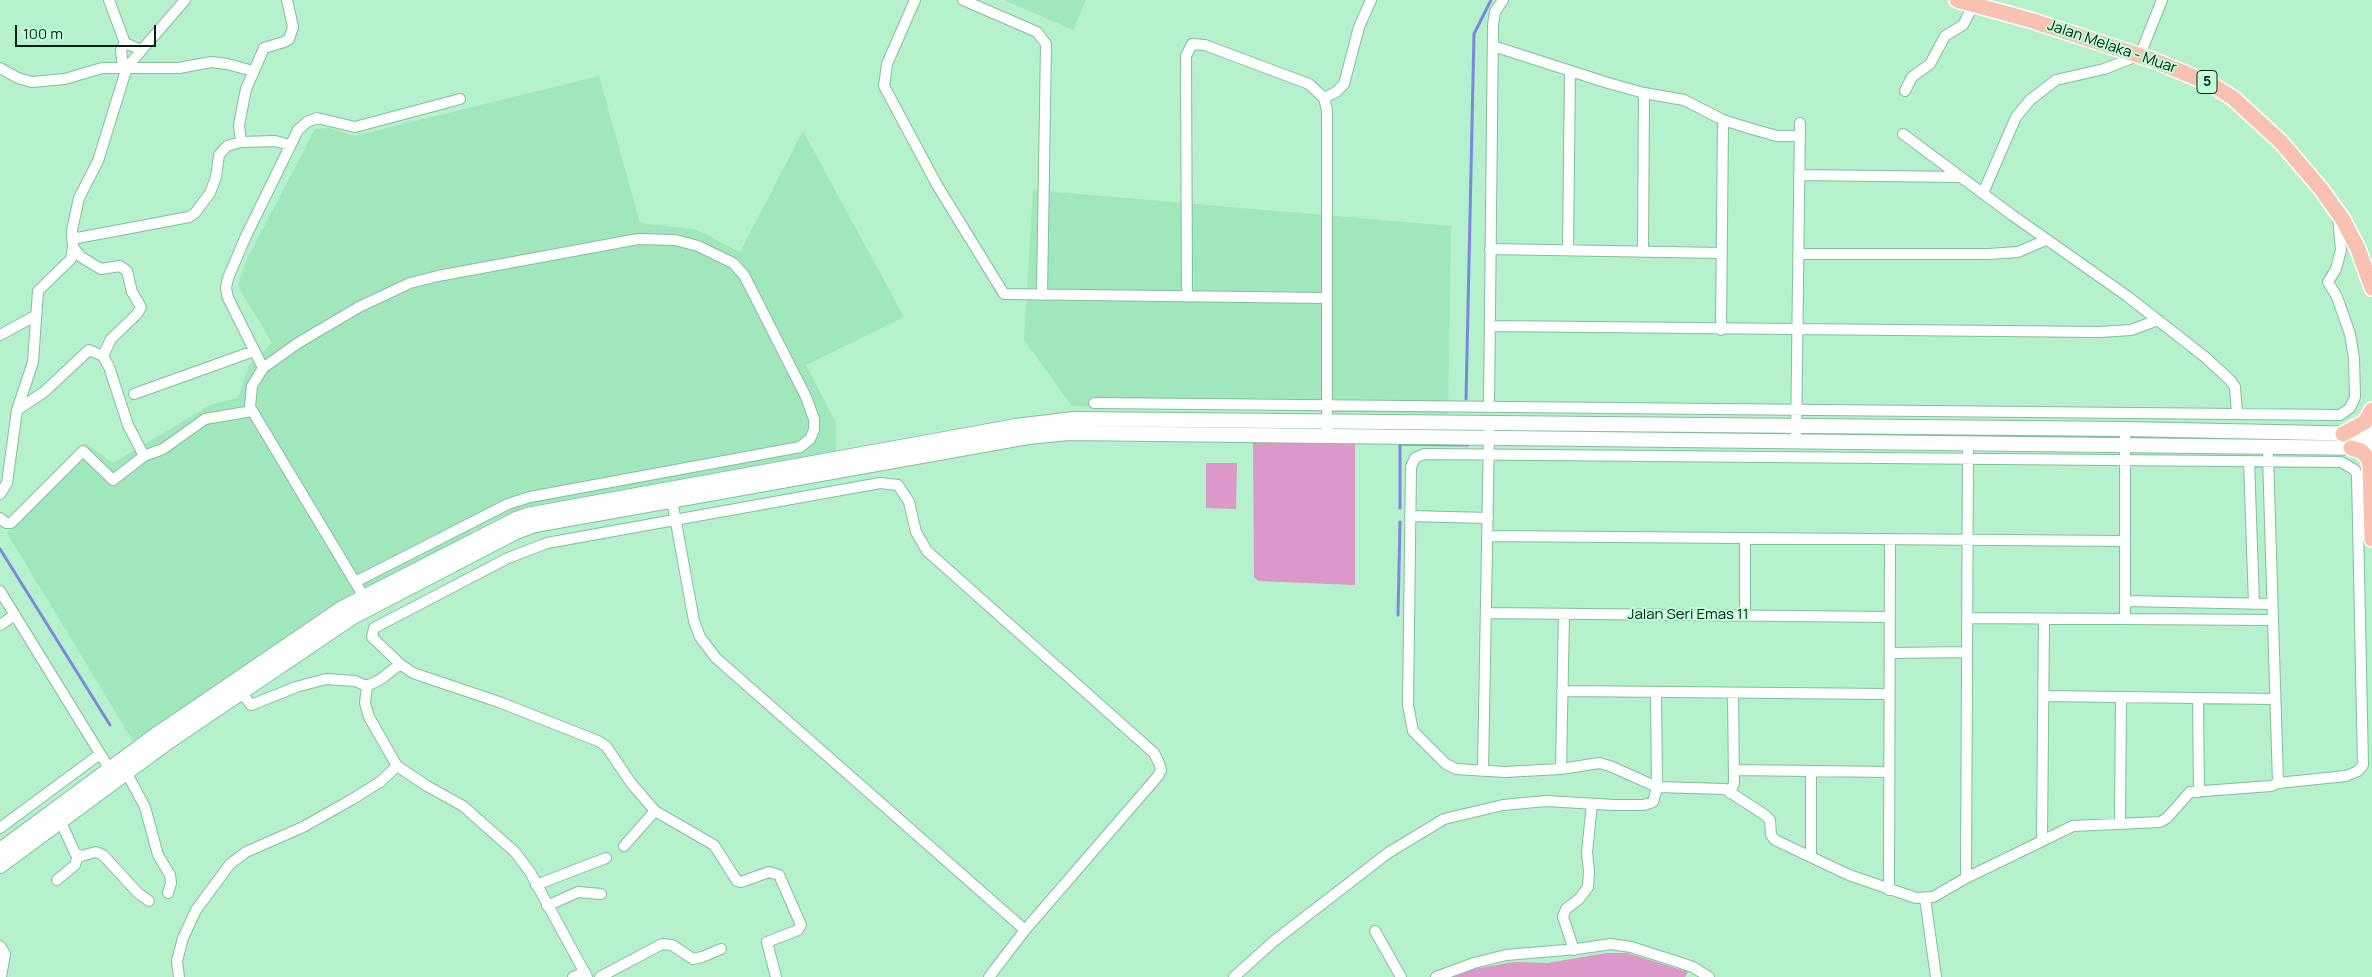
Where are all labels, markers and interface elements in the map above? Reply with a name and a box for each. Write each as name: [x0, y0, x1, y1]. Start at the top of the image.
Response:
scale bar: [18, 15, 159, 47]
street label: Jalan Melaka - Muar: [2045, 16, 2179, 78]
text: 100 m: [23, 23, 63, 44]
road number: 5: [2197, 70, 2217, 94]
street label: Jalan Seri Emas 11: [1627, 606, 1749, 624]

